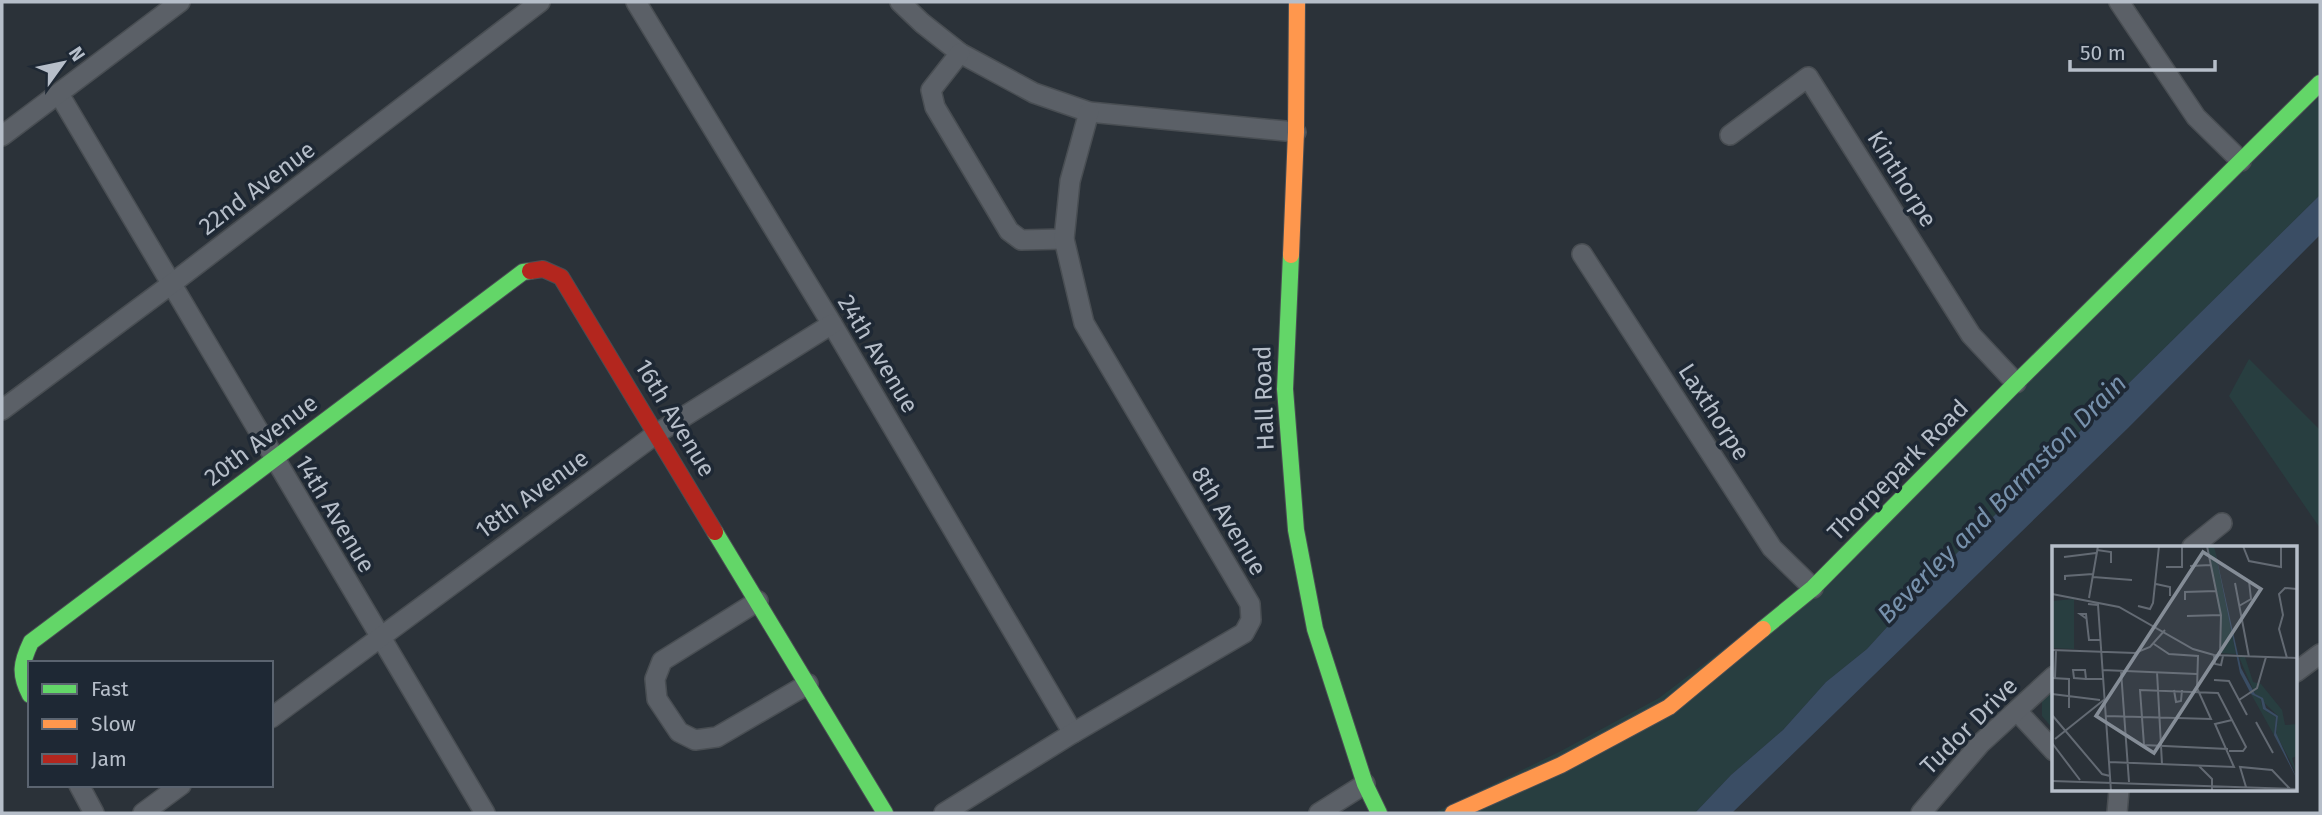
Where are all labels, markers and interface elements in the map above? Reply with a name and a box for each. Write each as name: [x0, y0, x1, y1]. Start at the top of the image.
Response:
north arrow: [28, 28, 98, 98]
scale bar: [2070, 28, 2215, 72]
text: 50 m: [2080, 40, 2126, 66]
text: N: [64, 42, 90, 66]
street label: Kinthorpe: [1861, 126, 1943, 232]
street label: 22nd Avenue: [193, 135, 321, 241]
street label: 24th Avenue: [832, 290, 924, 418]
street label: Hall Road: [1248, 345, 1280, 451]
street label: 16th Avenue: [629, 354, 721, 482]
street label: Laxthorpe: [1672, 358, 1756, 466]
water label: Beverley and Barmston Drain: [1871, 368, 2133, 630]
street label: 20th Avenue: [199, 388, 323, 492]
street label: Thorpepark Road: [1822, 394, 1974, 546]
street label: 18th Avenue: [470, 444, 594, 544]
street label: 14th Avenue: [289, 450, 381, 578]
street label: 8th Avenue: [1186, 462, 1272, 580]
inset map: [2052, 546, 2298, 790]
legend: [28, 661, 273, 787]
street label: Tudor Drive: [1915, 672, 2023, 780]
text: Fast: [91, 676, 129, 702]
text: Slow: [91, 711, 136, 737]
text: Jam: [91, 746, 127, 772]

